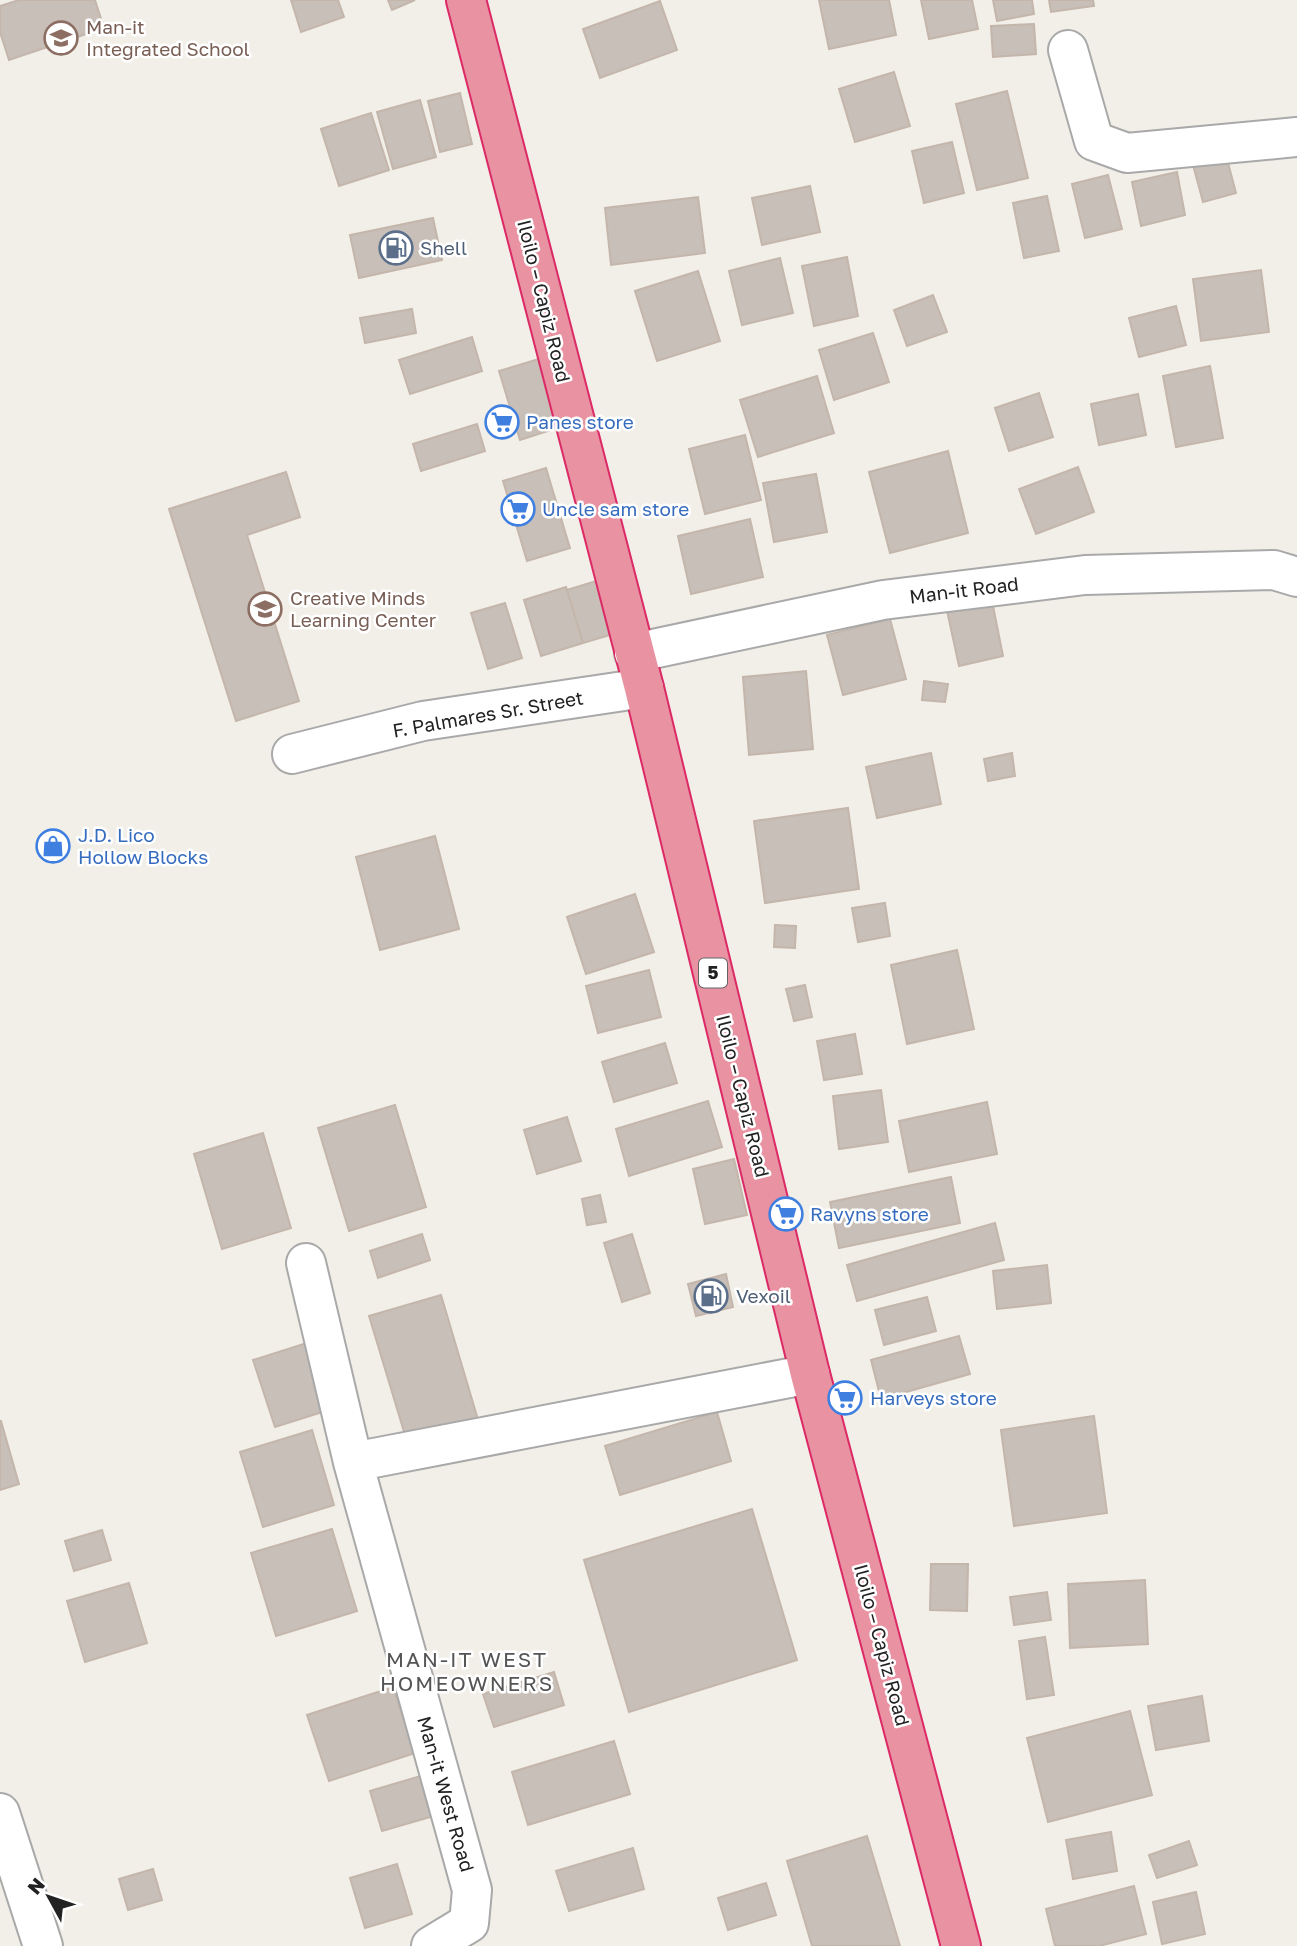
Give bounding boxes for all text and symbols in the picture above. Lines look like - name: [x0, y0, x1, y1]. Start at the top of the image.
- place label: Man-it Integrated School: [86, 15, 250, 60]
- school or university icon: Man-it Integrated School: [42, 19, 80, 57]
- street label: Iloilo – Capiz Road: [513, 217, 576, 385]
- fuel station icon: Shell: [377, 229, 415, 267]
- place label: Shell: [420, 236, 467, 259]
- supermarket icon: Panes store: [483, 403, 521, 441]
- place label: Panes store: [526, 410, 634, 433]
- supermarket icon: Uncle sam store: [499, 490, 537, 528]
- place label: Uncle sam store: [542, 497, 689, 520]
- street label: Man-it Road: [908, 571, 1020, 608]
- place label: Creative Minds Learning Center: [290, 586, 437, 631]
- school or university icon: Creative Minds Learning Center: [246, 590, 284, 628]
- street label: F. Palmares Sr. Street: [391, 685, 585, 742]
- place label: J.D. Lico Hollow Blocks: [78, 823, 208, 868]
- shop icon: J.D. Lico Hollow Blocks: [34, 827, 72, 865]
- road number: 5: [699, 958, 727, 988]
- street label: Iloilo – Capiz Road: [712, 1012, 775, 1180]
- supermarket icon: Ravyns store: [767, 1195, 805, 1233]
- place label: Ravyns store: [810, 1202, 929, 1225]
- fuel station icon: Vexoil: [692, 1277, 730, 1315]
- place label: Vexoil: [736, 1284, 791, 1307]
- supermarket icon: Harveys store: [826, 1379, 864, 1417]
- place label: Harveys store: [870, 1386, 997, 1409]
- street label: Iloilo – Capiz Road: [850, 1561, 915, 1728]
- district label: MAN-IT WEST HOMEOWNERS: [380, 1646, 554, 1696]
- street label: Man-it West Road: [413, 1713, 480, 1874]
- north arrow: [14, 1862, 84, 1932]
- text: N: [22, 1873, 49, 1899]

